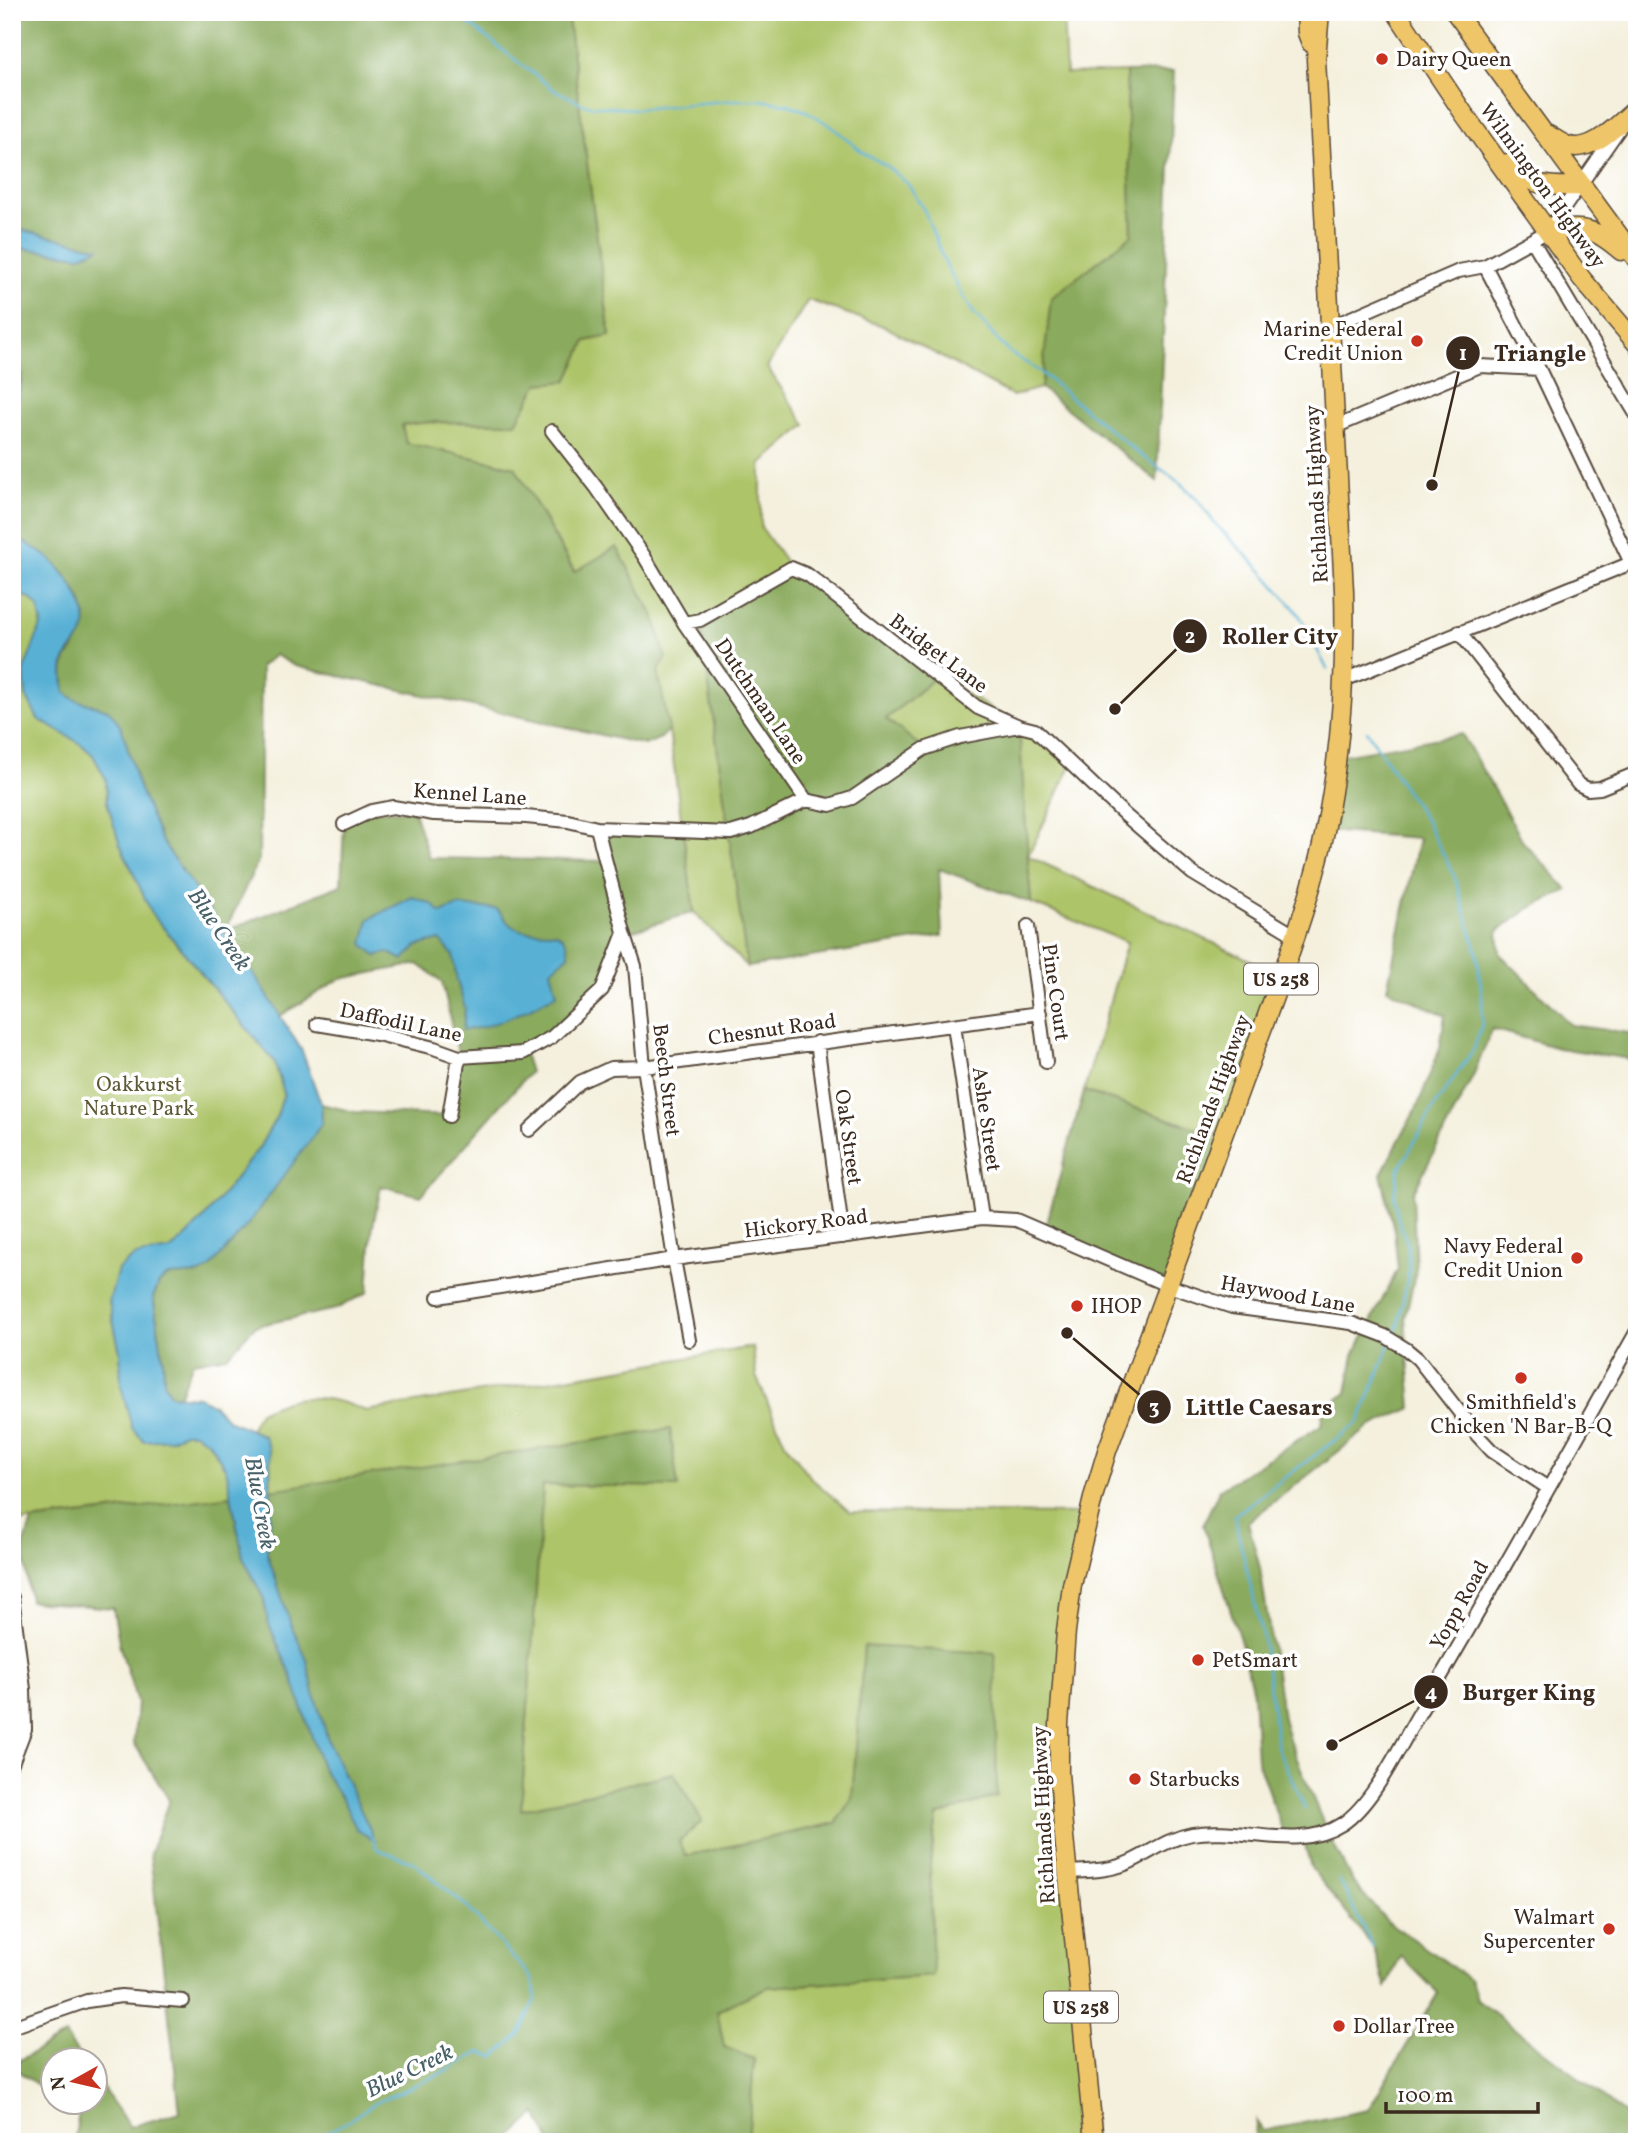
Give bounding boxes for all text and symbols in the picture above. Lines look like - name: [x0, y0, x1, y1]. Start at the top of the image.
- place label: Dairy Queen: [1396, 46, 1511, 75]
- marker: Dairy Queen: [1374, 51, 1390, 67]
- street label: Wilmington Highway: [1472, 97, 1612, 275]
- place label: Marine Federal Credit Union: [1263, 316, 1403, 369]
- callout: Triangle: [1445, 331, 1601, 375]
- marker: Marine Federal Credit Union: [1409, 333, 1425, 349]
- text: Triangle: [1494, 339, 1586, 371]
- text: 1: [1459, 340, 1467, 369]
- street label: Richlands Highway: [1298, 403, 1337, 584]
- street label: Bridget Lane: [883, 607, 994, 701]
- callout: Roller City: [1173, 614, 1352, 658]
- text: Roller City: [1222, 622, 1338, 654]
- text: 2: [1185, 623, 1195, 652]
- street label: Dutchman Lane: [707, 633, 813, 771]
- street label: Kennel Lane: [412, 777, 528, 814]
- water label: Blue Creek: [179, 882, 258, 978]
- street label: Pine Court: [1033, 942, 1076, 1043]
- road number: US 258: [1244, 964, 1318, 995]
- street label: Daffodil Lane: [337, 996, 465, 1051]
- street label: Chesnut Road: [707, 1007, 838, 1054]
- street label: Richlands Highway: [1170, 1010, 1259, 1188]
- street label: Beech Street: [644, 1022, 687, 1138]
- street label: Ashe Street: [964, 1065, 1007, 1173]
- park label: Oakkurst Nature Park: [84, 1071, 195, 1124]
- street label: Oak Street: [826, 1087, 869, 1187]
- street label: Hickory Road: [743, 1203, 870, 1246]
- place label: Navy Federal Credit Union: [1444, 1233, 1563, 1286]
- marker: Navy Federal Credit Union: [1569, 1250, 1585, 1266]
- street label: Haywood Lane: [1218, 1269, 1357, 1322]
- place label: IHOP: [1091, 1293, 1142, 1322]
- marker: IHOP: [1069, 1298, 1085, 1314]
- marker: Smithfield's Chicken 'N Bar-B-Q: [1513, 1370, 1529, 1386]
- callout: Little Caesars: [1137, 1385, 1347, 1429]
- place label: Smithfield's Chicken 'N Bar-B-Q: [1430, 1389, 1613, 1442]
- text: Little Caesars: [1185, 1393, 1333, 1425]
- text: 3: [1149, 1394, 1159, 1423]
- water label: Blue Creek: [235, 1454, 283, 1553]
- street label: Yopp Road: [1424, 1556, 1497, 1656]
- place label: PetSmart: [1212, 1647, 1298, 1676]
- marker: PetSmart: [1190, 1652, 1206, 1668]
- callout: Burger King: [1413, 1670, 1609, 1714]
- text: Burger King: [1463, 1678, 1595, 1710]
- text: 4: [1425, 1679, 1438, 1708]
- street label: Richlands Highway: [1025, 1724, 1064, 1905]
- place label: Starbucks: [1149, 1766, 1240, 1795]
- marker: Starbucks: [1127, 1771, 1143, 1787]
- place label: Walmart Supercenter: [1483, 1904, 1595, 1957]
- marker: Walmart Supercenter: [1601, 1921, 1617, 1937]
- road number: US 258: [1044, 1992, 1118, 2022]
- place label: Dollar Tree: [1353, 2013, 1455, 2042]
- marker: Dollar Tree: [1331, 2018, 1347, 2034]
- water label: Blue Creek: [361, 2037, 459, 2107]
- north arrow: [38, 2046, 108, 2116]
- scale bar: [1386, 2070, 1539, 2114]
- text: N: [45, 2074, 73, 2092]
- text: 100 m: [1397, 2082, 1454, 2111]

